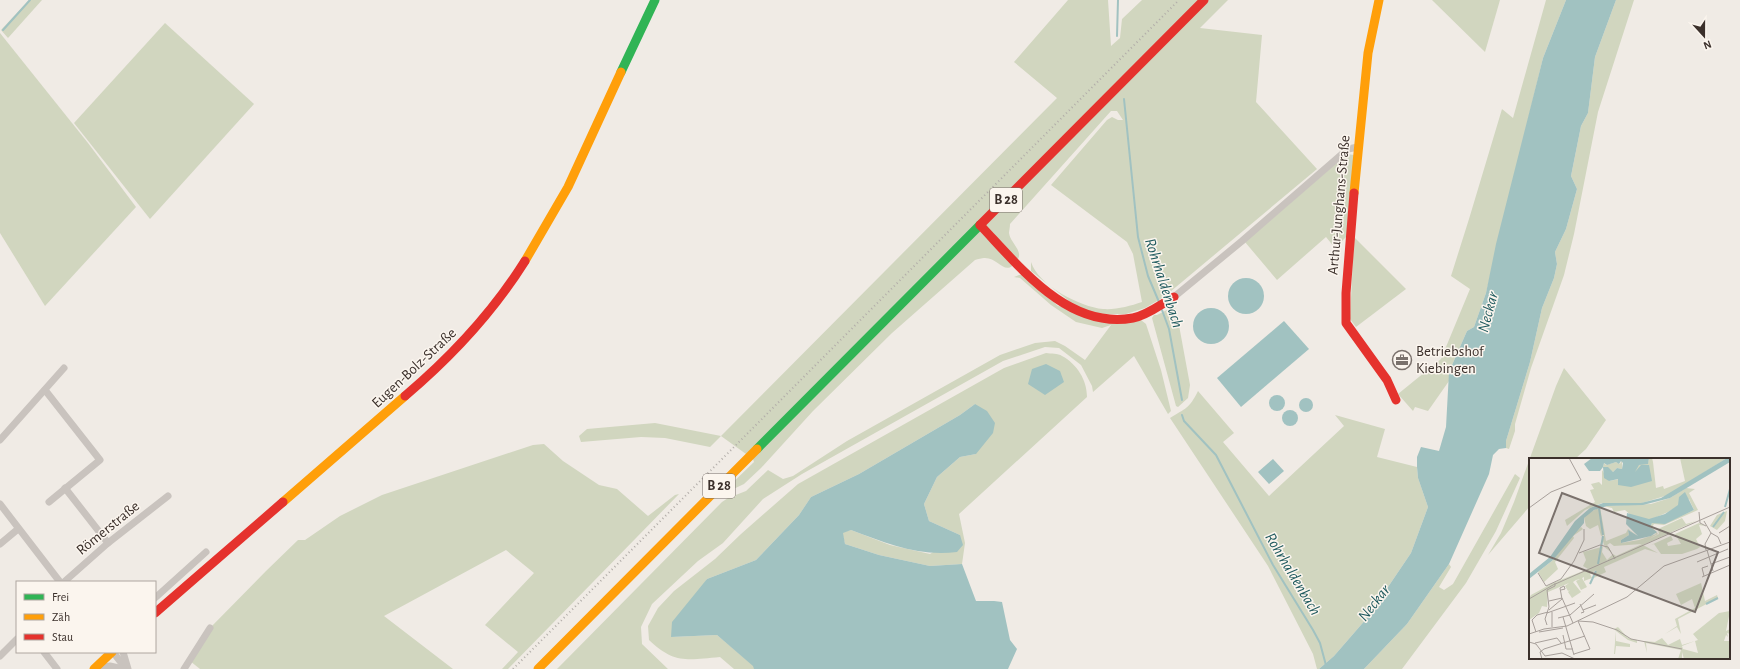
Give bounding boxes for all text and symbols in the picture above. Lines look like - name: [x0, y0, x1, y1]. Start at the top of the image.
- north arrow: [1684, 16, 1724, 56]
- text: N: [1702, 38, 1713, 51]
- street label: Arthur-Junghans-Straße: [1325, 134, 1353, 275]
- road number: B 28: [990, 188, 1022, 212]
- water label: Rohrhaldenbach: [1142, 236, 1186, 330]
- water label: Neckar: [1475, 289, 1501, 334]
- street label: Eugen-Bolz-Straße: [369, 325, 459, 411]
- place label: Betriebshof Kiebingen: [1416, 344, 1485, 376]
- office icon: Betriebshof Kiebingen: [1391, 349, 1413, 371]
- inset map: [1529, 458, 1730, 659]
- road number: B 28: [703, 474, 735, 498]
- street label: Römerstraße: [74, 498, 142, 558]
- water label: Rohrhaldenbach: [1262, 530, 1324, 618]
- legend: [16, 581, 156, 653]
- water label: Neckar: [1355, 581, 1393, 624]
- text: Frei: [52, 591, 69, 603]
- text: Zäh: [52, 611, 70, 623]
- text: Stau: [52, 631, 73, 643]

